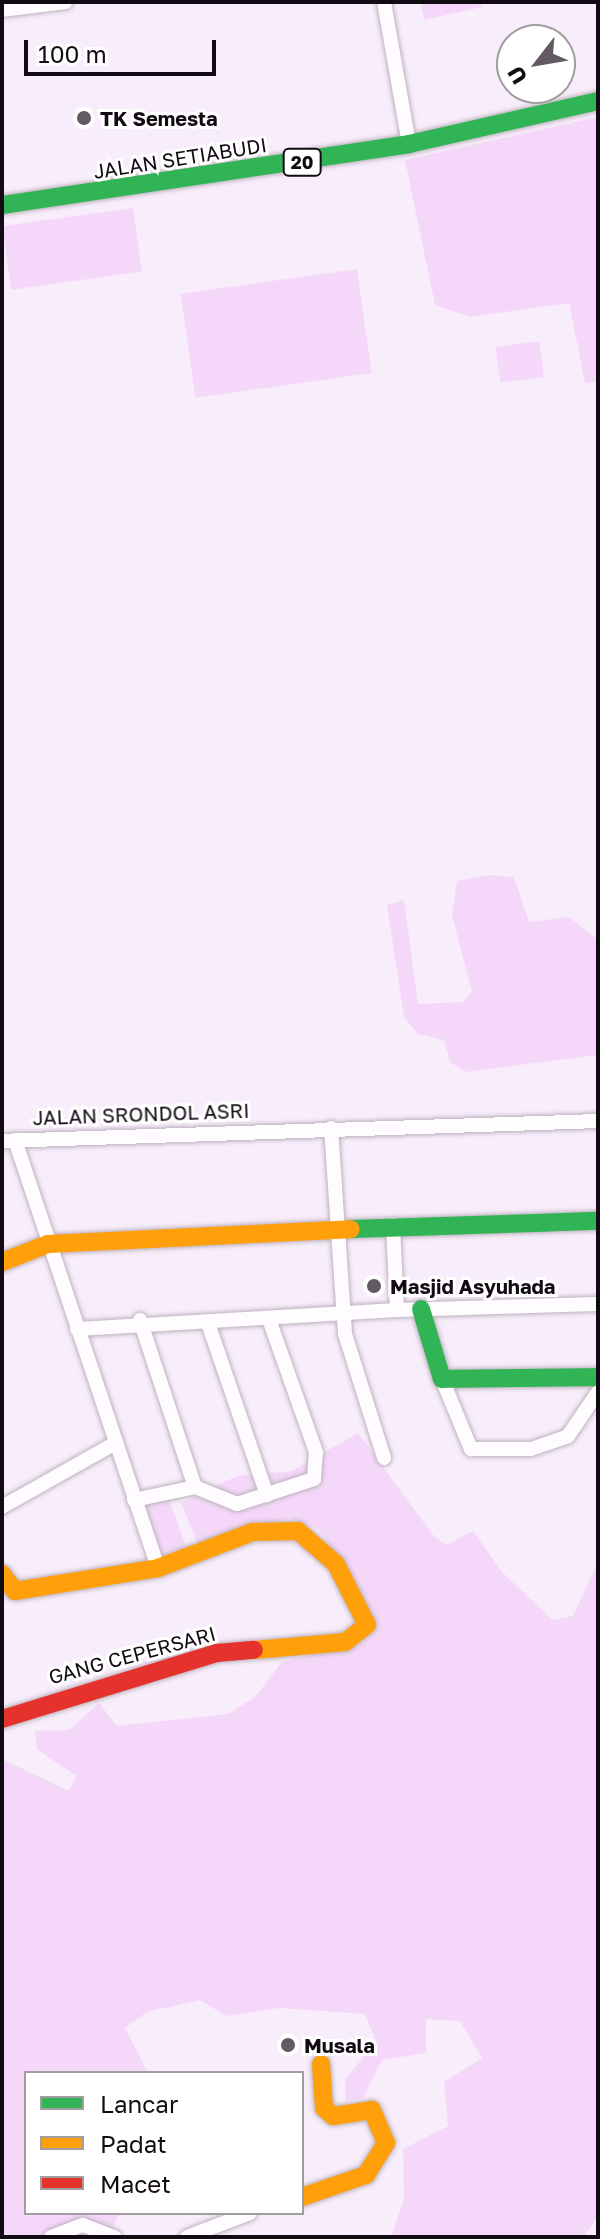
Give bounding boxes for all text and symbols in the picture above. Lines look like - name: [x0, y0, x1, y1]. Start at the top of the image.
- scale bar: [28, 24, 220, 74]
- north arrow: [496, 24, 576, 104]
- text: 100 m: [38, 39, 107, 68]
- text: U: [501, 62, 532, 89]
- place label: TK Semesta: [100, 106, 218, 130]
- marker: TK Semesta: [75, 109, 93, 127]
- street label: JALAN SETIABUDI: [92, 132, 268, 184]
- road number: 20: [282, 148, 322, 176]
- street label: JALAN SRONDOL ASRI: [32, 1098, 250, 1130]
- place label: Masjid Asyuhada: [390, 1274, 555, 1298]
- marker: Masjid Asyuhada: [365, 1277, 383, 1295]
- street label: GANG CEPERSARI: [46, 1621, 218, 1689]
- place label: Musala: [304, 2033, 375, 2057]
- marker: Musala: [279, 2036, 297, 2054]
- legend: [24, 2071, 304, 2215]
- text: Lancar: [100, 2089, 178, 2118]
- text: Padat: [100, 2129, 167, 2158]
- text: Macet: [100, 2169, 171, 2198]

